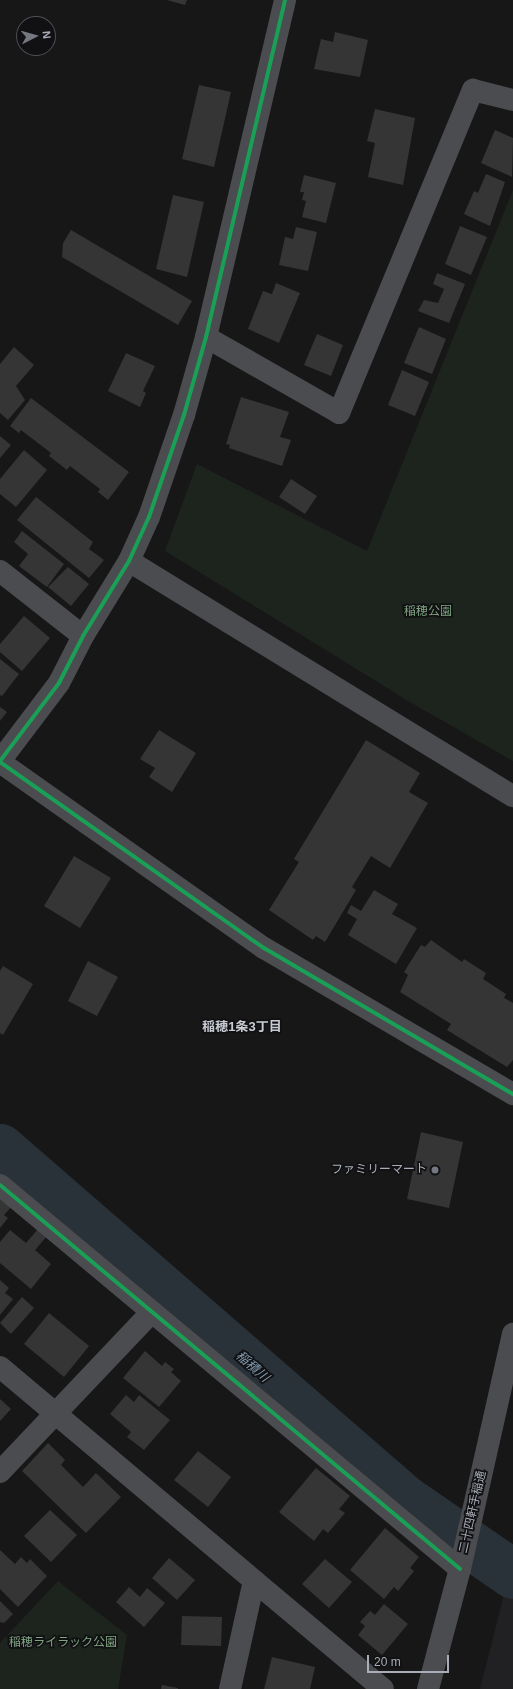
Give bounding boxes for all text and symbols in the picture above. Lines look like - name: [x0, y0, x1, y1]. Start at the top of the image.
- north arrow: [16, 16, 56, 56]
- text: N: [41, 30, 53, 39]
- park label: 稲穂公園: [404, 605, 452, 619]
- district label: 稲穂1条3丁目: [202, 1019, 282, 1035]
- place label: ファミリーマート: [331, 1163, 427, 1177]
- marker: ファミリーマート: [430, 1165, 440, 1175]
- water label: 稲積川: [232, 1348, 272, 1386]
- street label: 二十四軒手稲通: [457, 1469, 489, 1555]
- park label: 稲穂ライラック公園: [9, 1636, 117, 1650]
- scale bar: [369, 1647, 451, 1673]
- text: 20 m: [374, 1655, 401, 1669]

